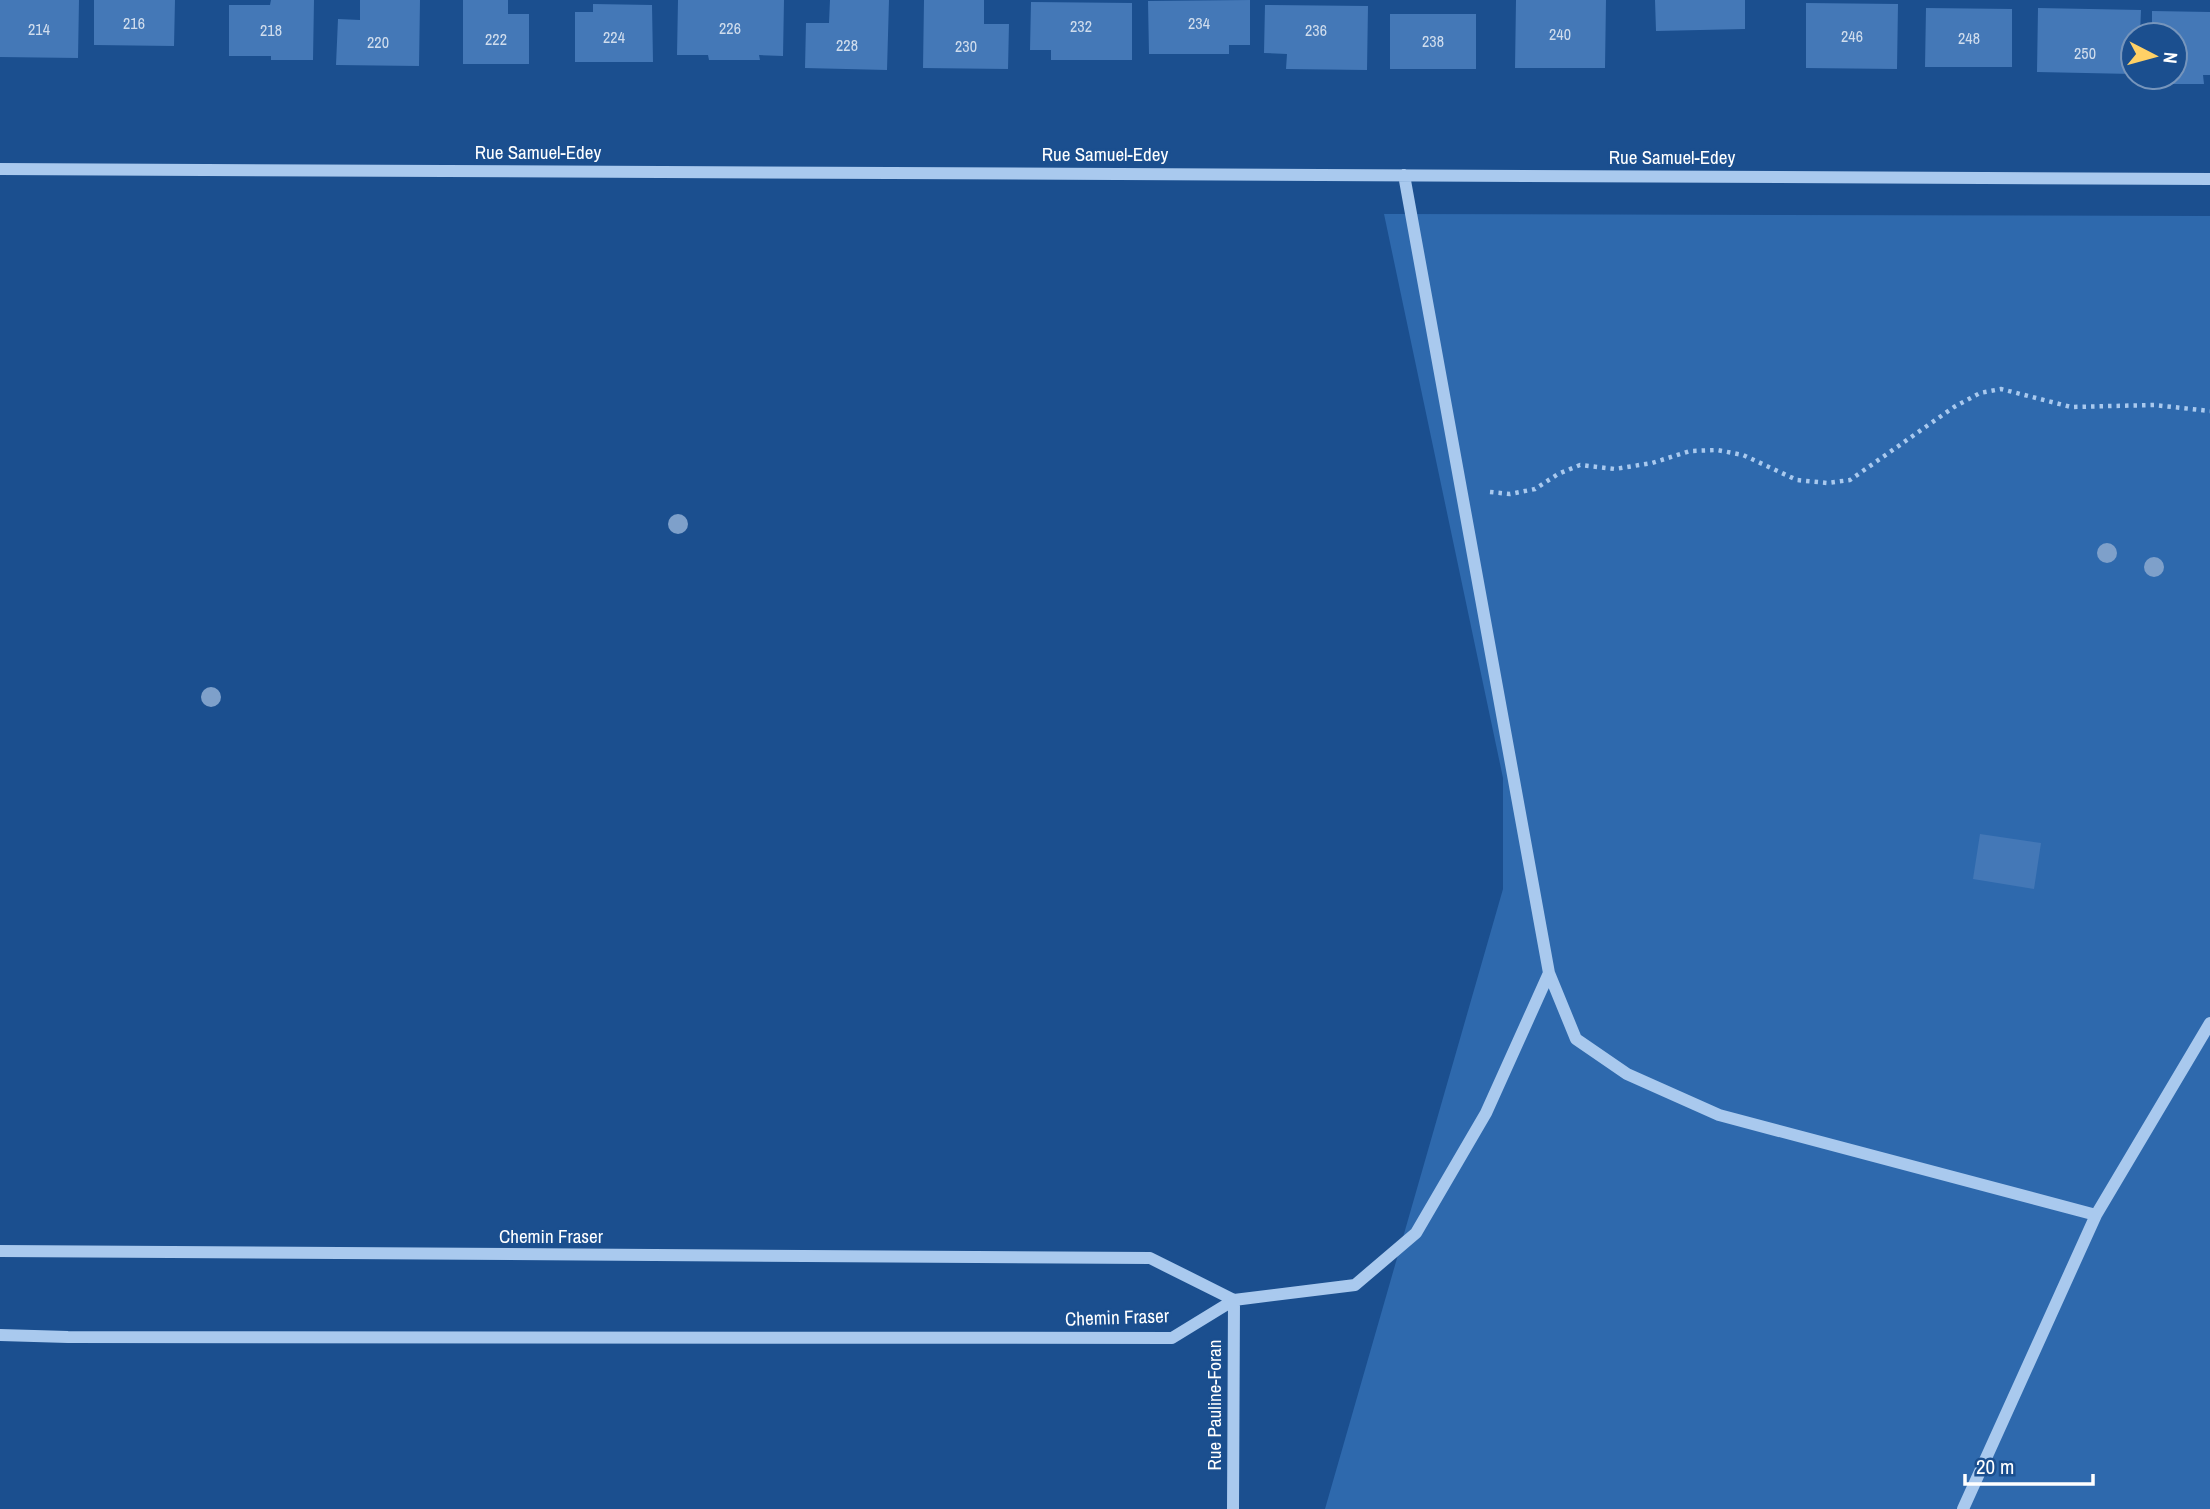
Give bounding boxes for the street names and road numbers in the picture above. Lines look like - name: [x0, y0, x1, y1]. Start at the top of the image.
- street label: Rue Samuel-Edey: [475, 139, 601, 165]
- street label: Rue Samuel-Edey: [1042, 141, 1168, 167]
- street label: Rue Samuel-Edey: [1609, 144, 1735, 170]
- street label: Chemin Fraser: [499, 1223, 604, 1249]
- street label: Chemin Fraser: [1065, 1302, 1170, 1332]
- street label: Rue Pauline-Foran: [1201, 1340, 1227, 1470]

